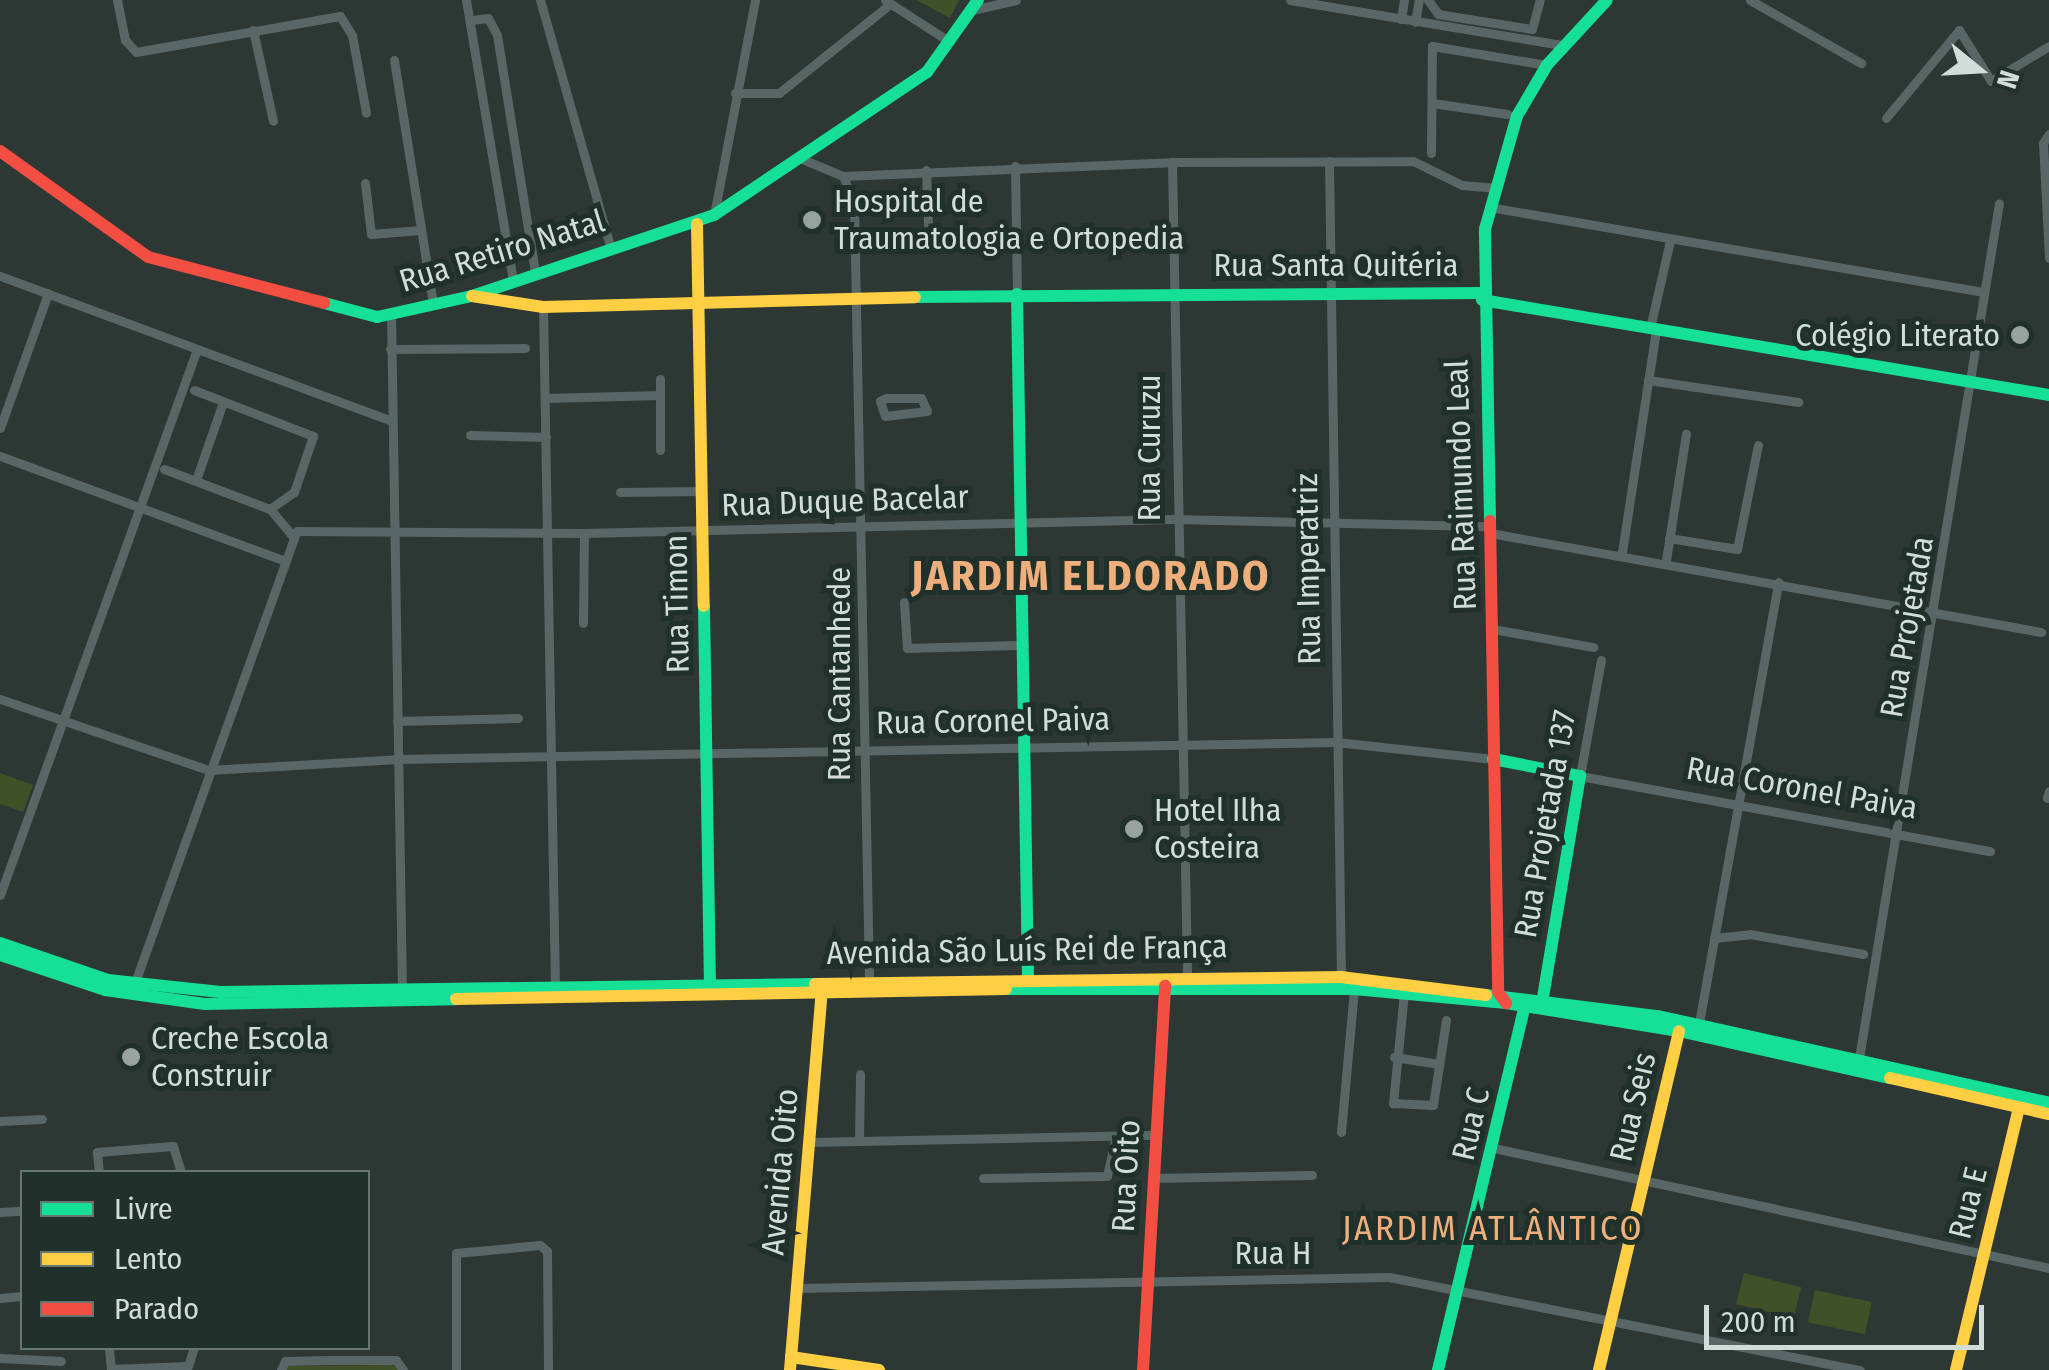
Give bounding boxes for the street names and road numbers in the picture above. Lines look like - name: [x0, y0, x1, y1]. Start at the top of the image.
- street label: Rua Retiro Natal: [395, 202, 609, 300]
- street label: Rua Santa Quitéria: [1214, 246, 1458, 284]
- street label: Rua Raimundo Leal: [1437, 359, 1485, 611]
- street label: Rua Curuzu: [1130, 375, 1168, 521]
- street label: Rua Imperatriz: [1287, 473, 1329, 665]
- street label: Rua Duque Bacelar: [721, 477, 969, 525]
- street label: Rua Projetada: [1872, 533, 1942, 721]
- street label: Rua Timon: [657, 534, 697, 674]
- street label: Rua Cantanhede: [820, 567, 858, 781]
- street label: Rua Coronel Paiva: [876, 700, 1110, 742]
- street label: Rua Projetada 137: [1506, 707, 1584, 941]
- street label: Rua Coronel Paiva: [1684, 749, 1920, 827]
- street label: Avenida São Luís Rei de França: [826, 927, 1228, 973]
- street label: Rua Seis: [1602, 1049, 1664, 1165]
- street label: Rua C: [1444, 1084, 1498, 1164]
- street label: Avenida Oito: [754, 1087, 806, 1257]
- street label: Rua Oito: [1104, 1119, 1148, 1233]
- street label: Rua E: [1941, 1163, 1995, 1243]
- street label: Rua H: [1235, 1234, 1311, 1272]

